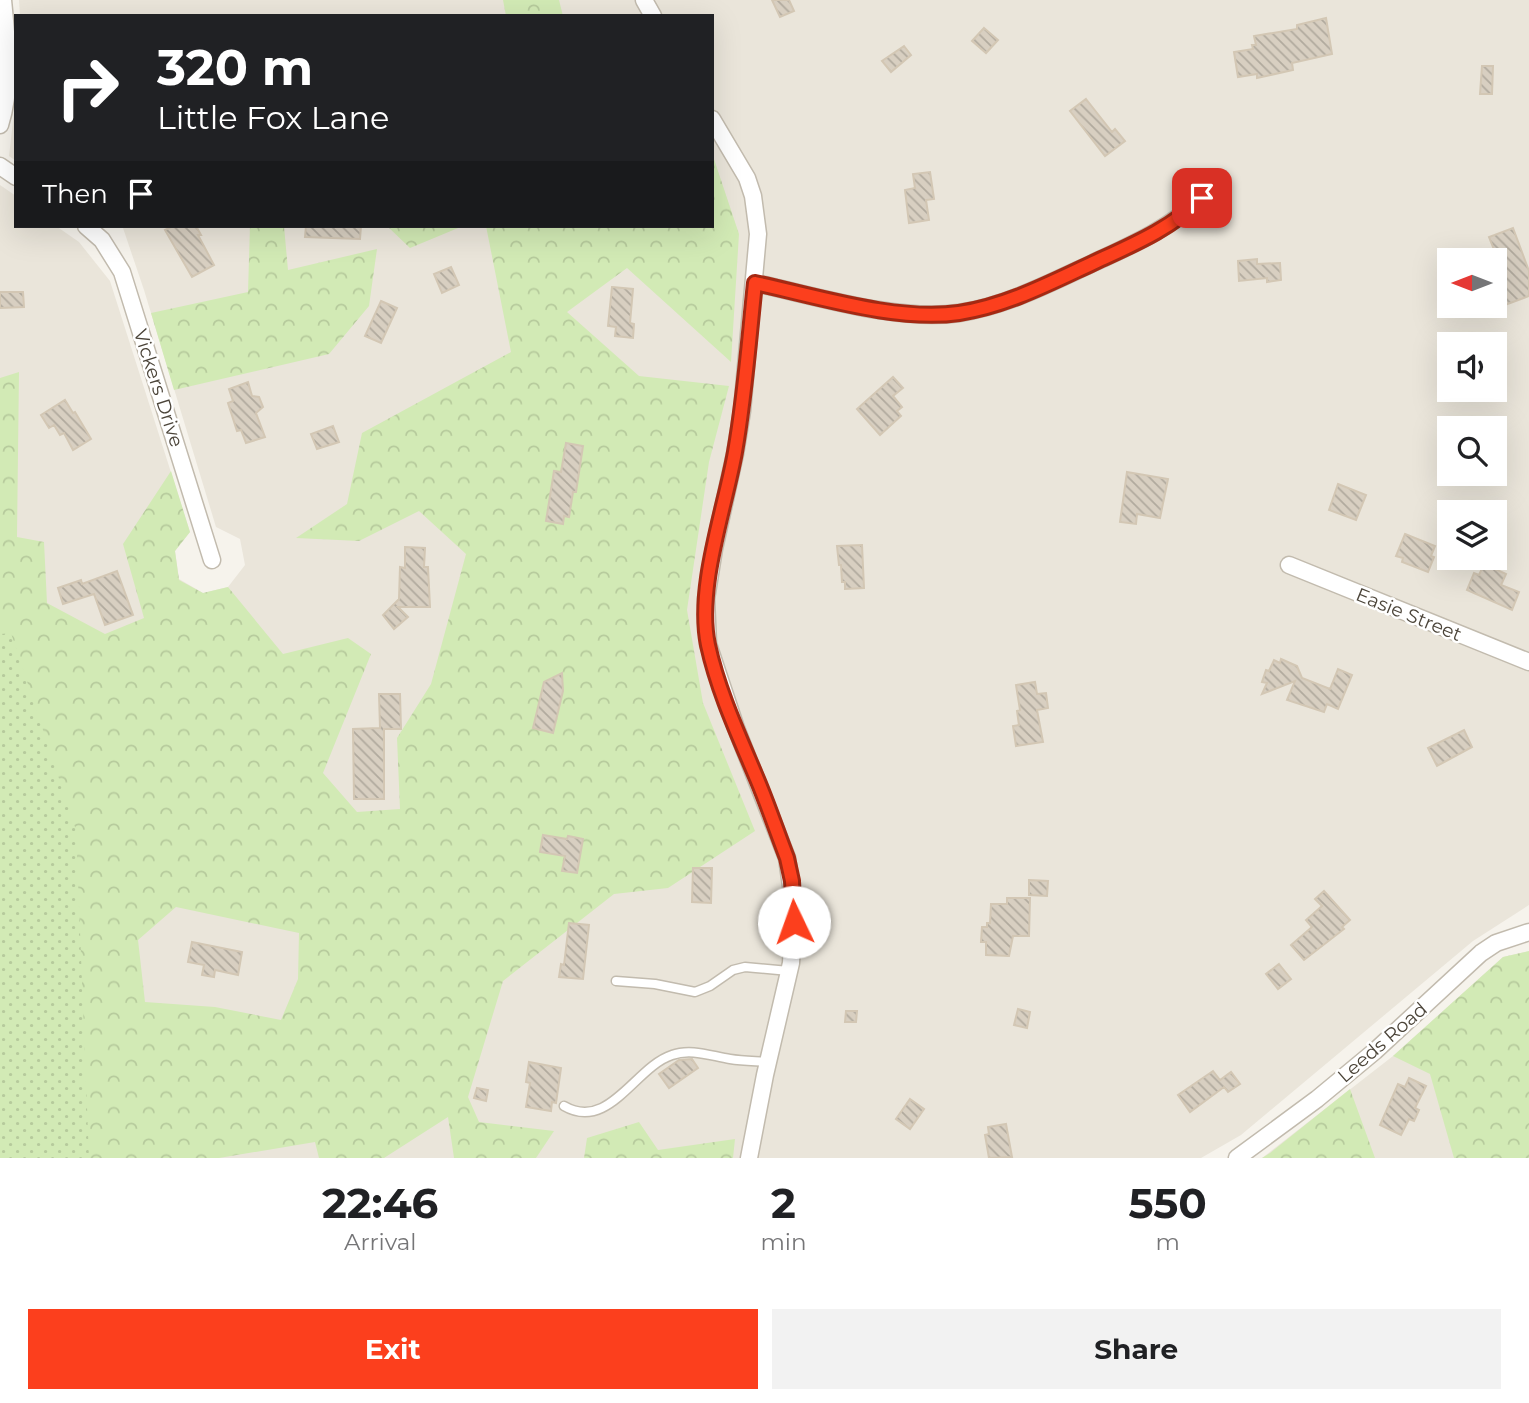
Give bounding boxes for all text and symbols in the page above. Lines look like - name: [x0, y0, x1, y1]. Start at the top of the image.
- text: 320 m: [157, 38, 313, 97]
- icon: right: [42, 42, 133, 133]
- text: Little Fox Lane: [157, 98, 389, 137]
- pin: [1172, 168, 1232, 228]
- icon: arrive: [122, 175, 160, 213]
- text: Then: [42, 178, 108, 210]
- icon: arrive: [1183, 179, 1221, 217]
- north arrow: [1437, 248, 1507, 318]
- map controls: [1437, 248, 1507, 570]
- street label: Vickers Drive: [129, 326, 188, 450]
- button: sound: [1437, 332, 1507, 402]
- button: search: [1437, 416, 1507, 486]
- button: layers: [1437, 500, 1507, 570]
- street label: Easie Street: [1353, 583, 1465, 646]
- position arrow: [757, 885, 831, 959]
- street label: Leeds Road: [1333, 997, 1432, 1087]
- text: 22:46: [322, 1177, 438, 1229]
- text: 2: [771, 1177, 796, 1229]
- text: 550: [1129, 1177, 1207, 1229]
- text: Arrival: [344, 1228, 416, 1256]
- text: min: [760, 1228, 807, 1256]
- text: m: [1156, 1228, 1180, 1256]
- button: Exit: [28, 1309, 758, 1389]
- button: Share: [772, 1309, 1501, 1389]

